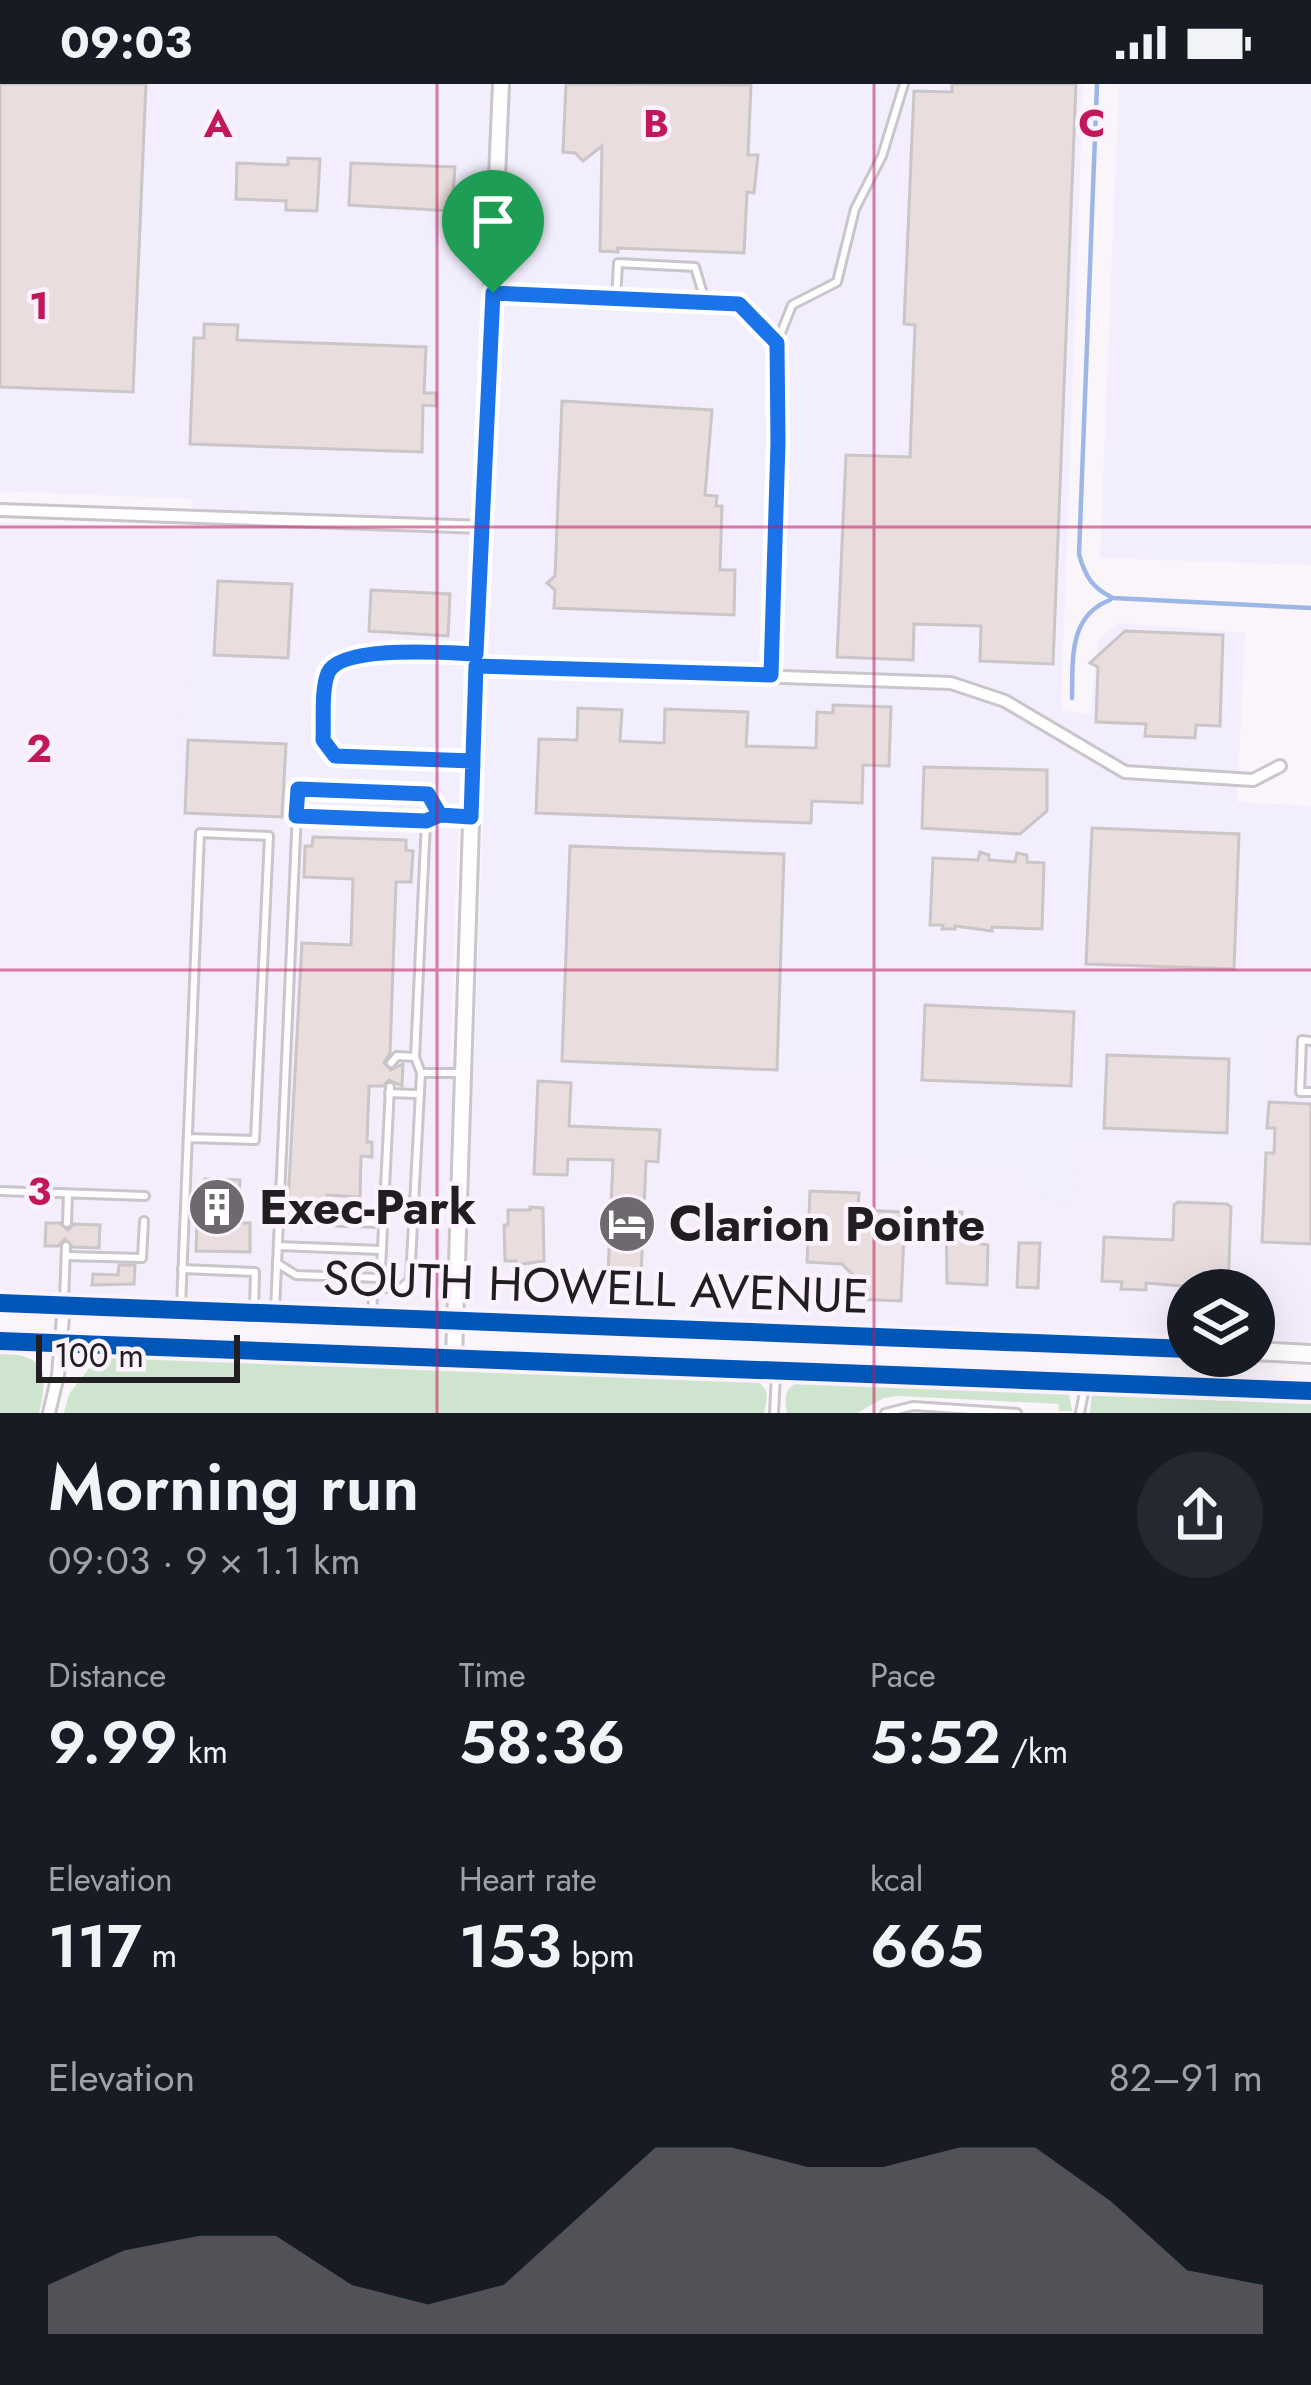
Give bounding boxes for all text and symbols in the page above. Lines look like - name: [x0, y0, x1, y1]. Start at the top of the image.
- text: 09:03: [60, 10, 192, 75]
- text: A: [203, 95, 233, 152]
- text: B: [643, 95, 669, 152]
- text: C: [1078, 95, 1106, 152]
- pin: [442, 170, 544, 293]
- icon: arrive: [460, 188, 526, 254]
- text: 1: [29, 277, 49, 334]
- text: 2: [26, 720, 52, 777]
- text: 3: [27, 1163, 51, 1220]
- place label: Exec-Park: [259, 1173, 477, 1242]
- building icon: Exec-Park: [186, 1176, 248, 1238]
- place label: Clarion Pointe: [669, 1190, 985, 1259]
- hotel icon: Clarion Pointe: [596, 1193, 658, 1255]
- street label: SOUTH HOWELL AVENUE: [322, 1243, 870, 1331]
- map controls: [1167, 1269, 1275, 1377]
- button: layers: [1167, 1269, 1275, 1377]
- scale bar: [36, 1329, 240, 1382]
- text: 100 m: [54, 1332, 144, 1379]
- text: Morning run: [48, 1439, 419, 1535]
- button: share: [1137, 1452, 1263, 1578]
- text: 09:03 · 9 × 1.1 km: [48, 1532, 361, 1589]
- text: Distance: [48, 1652, 166, 1699]
- text: Time: [459, 1652, 526, 1699]
- text: Pace: [870, 1652, 936, 1699]
- text: 9.99: [48, 1699, 178, 1786]
- text: 58:36: [459, 1699, 625, 1786]
- text: 5:52: [870, 1699, 1001, 1786]
- text: km: [178, 1728, 228, 1775]
- text: /km: [1001, 1728, 1068, 1775]
- text: Elevation: [48, 1856, 172, 1903]
- text: Heart rate: [459, 1856, 597, 1903]
- text: kcal: [870, 1856, 923, 1903]
- text: 117: [48, 1903, 142, 1990]
- text: 153: [459, 1903, 561, 1990]
- text: 665: [870, 1903, 984, 1990]
- text: m: [142, 1932, 177, 1979]
- text: bpm: [561, 1932, 635, 1979]
- text: Elevation: [48, 2049, 195, 2106]
- text: 82–91 m: [1109, 2049, 1263, 2106]

